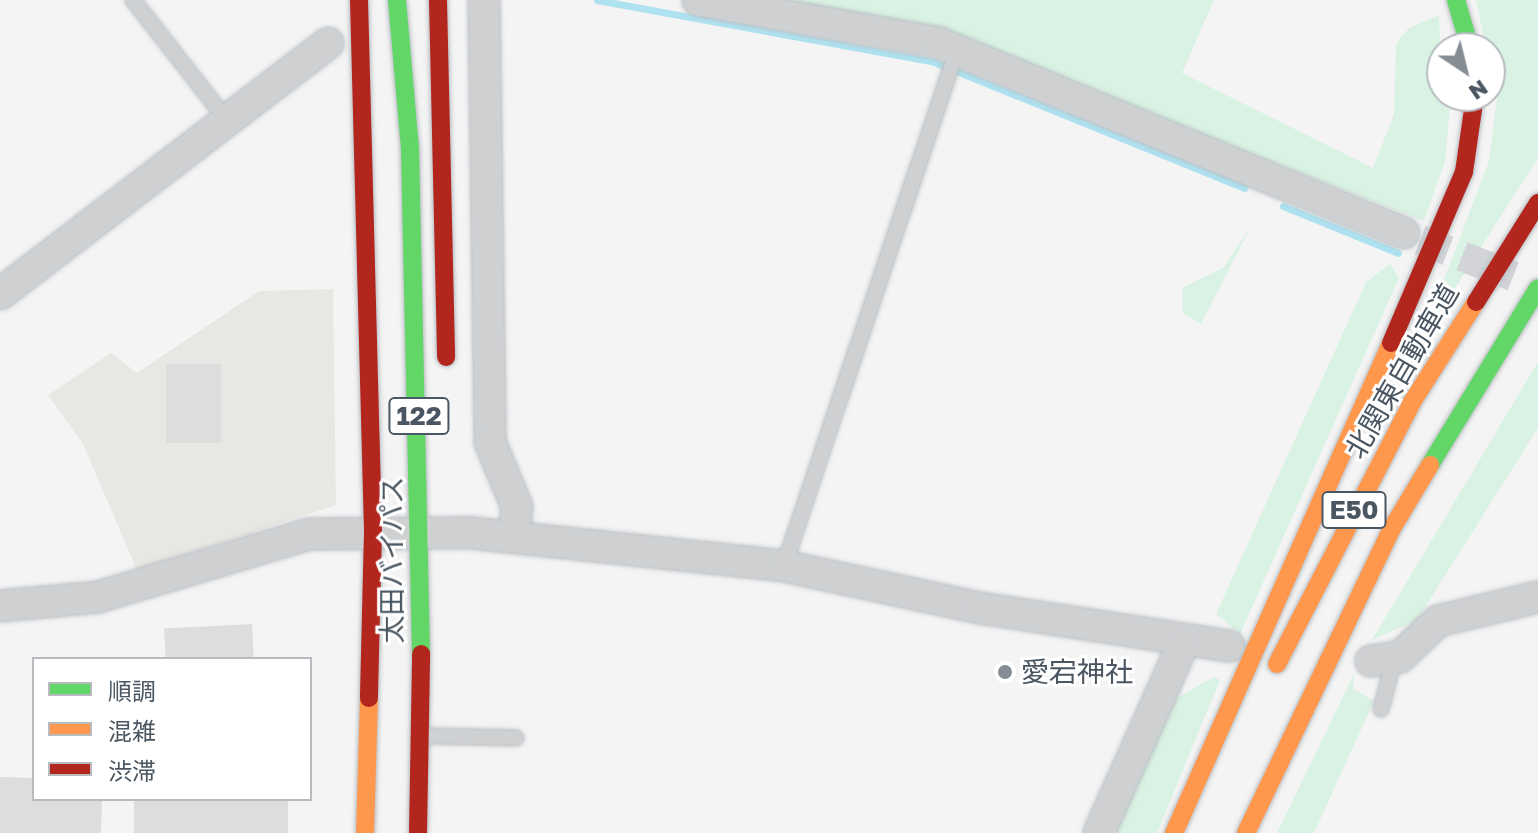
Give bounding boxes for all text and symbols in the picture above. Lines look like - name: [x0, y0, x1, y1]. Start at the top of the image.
- north arrow: [1426, 32, 1506, 112]
- text: N: [1464, 75, 1494, 106]
- street label: 北関東自動車道: [1338, 278, 1466, 464]
- road number: 122: [387, 394, 451, 438]
- street label: 太田バイパス: [375, 476, 409, 644]
- road number: E50: [1320, 488, 1388, 532]
- place label: 愛宕神社: [1021, 655, 1133, 689]
- legend: [32, 657, 312, 801]
- marker: 愛宕神社: [996, 663, 1014, 681]
- text: 順調: [108, 676, 156, 705]
- text: 混雑: [108, 716, 156, 745]
- text: 渋滞: [108, 756, 156, 785]

